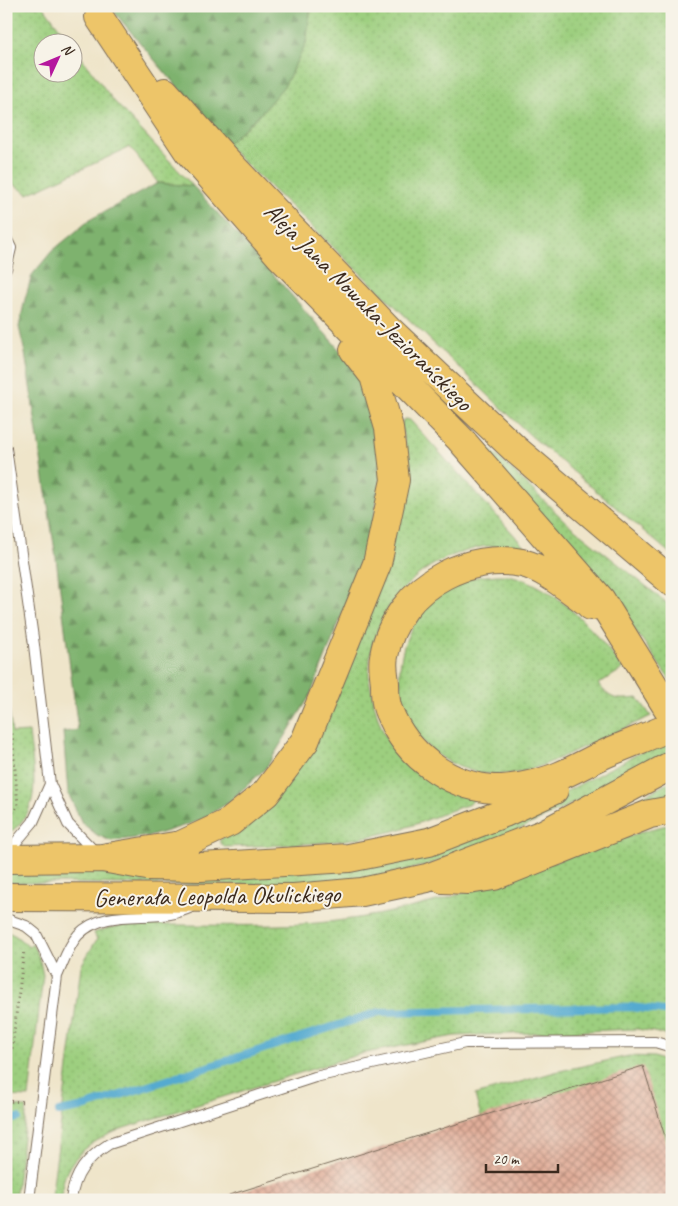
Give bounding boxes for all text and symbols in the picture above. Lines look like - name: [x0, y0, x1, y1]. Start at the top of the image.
- north arrow: [32, 32, 82, 82]
- text: N: [58, 40, 78, 60]
- street label: Aleja Jana Nowaka-Jeziorańskiego: [257, 195, 480, 419]
- street label: Generała Leopolda Okulickiego: [94, 878, 342, 914]
- scale bar: [486, 1141, 558, 1173]
- text: 20 m: [493, 1150, 520, 1169]

